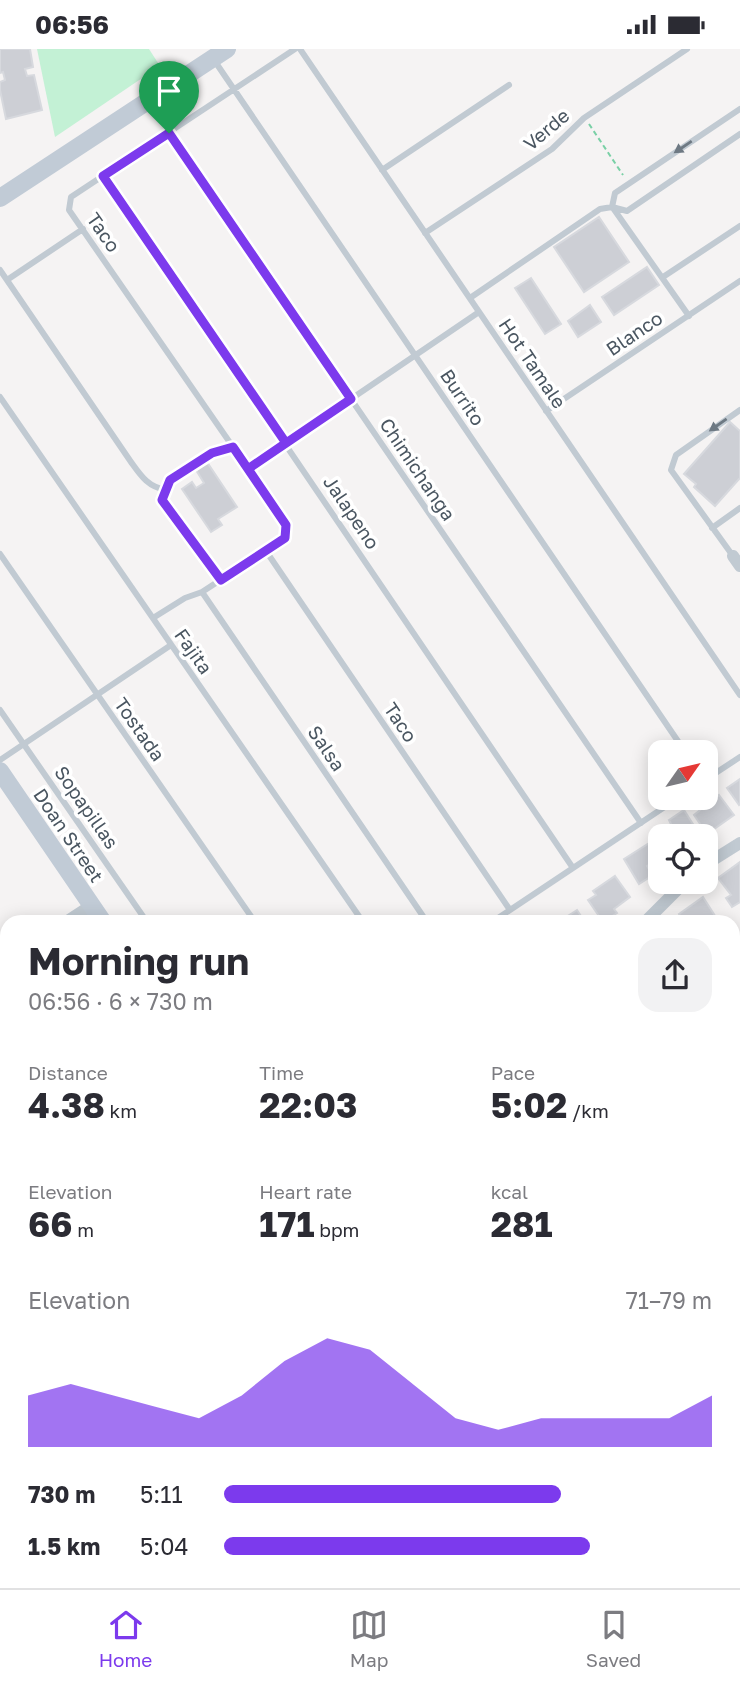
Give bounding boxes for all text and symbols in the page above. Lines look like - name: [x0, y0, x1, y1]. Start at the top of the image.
- text: 06:56: [35, 9, 109, 40]
- pin: [139, 61, 199, 133]
- icon: arrive: [150, 72, 188, 110]
- street label: Verde: [518, 103, 574, 155]
- one-way arrow: [674, 140, 693, 153]
- street label: Taco: [82, 208, 126, 256]
- street label: Blanco: [601, 306, 667, 360]
- street label: Hot Tamale: [495, 314, 571, 412]
- street label: Burrito: [436, 364, 490, 430]
- street label: Chimichanga: [375, 413, 461, 525]
- one-way arrow: [709, 418, 727, 432]
- street label: Jalapeno: [319, 471, 385, 553]
- street label: Fajita: [170, 624, 218, 678]
- street label: Tostada: [110, 693, 170, 765]
- street label: Taco: [380, 698, 422, 746]
- street label: Salsa: [304, 721, 350, 775]
- north arrow: [648, 740, 718, 810]
- map controls: [648, 740, 718, 894]
- street label: Sopapillas: [50, 761, 124, 853]
- street label: Doan Street: [29, 784, 109, 886]
- button: locate: [648, 824, 718, 894]
- text: Morning run: [28, 938, 249, 983]
- button: share: [638, 938, 712, 1012]
- text: 06:56 · 6 × 730 m: [28, 987, 213, 1015]
- text: Distance: [28, 1061, 108, 1084]
- text: Time: [259, 1061, 304, 1084]
- text: Pace: [491, 1061, 535, 1084]
- text: 4.38: [28, 1084, 105, 1126]
- text: 22:03: [259, 1084, 357, 1126]
- text: 5:02: [491, 1084, 567, 1126]
- text: km: [105, 1099, 137, 1122]
- text: /km: [567, 1099, 609, 1122]
- text: Elevation: [28, 1180, 113, 1203]
- text: Heart rate: [259, 1180, 352, 1203]
- text: kcal: [491, 1180, 528, 1203]
- text: 66: [28, 1203, 72, 1245]
- text: 171: [259, 1203, 314, 1245]
- text: 281: [491, 1203, 552, 1245]
- text: m: [72, 1218, 94, 1241]
- text: bpm: [314, 1218, 359, 1241]
- text: Elevation: [28, 1286, 130, 1314]
- text: 71–79 m: [626, 1286, 712, 1314]
- text: 730 m: [28, 1480, 95, 1508]
- text: 5:11: [140, 1480, 183, 1508]
- text: 1.5 km: [28, 1532, 100, 1560]
- text: 5:04: [140, 1532, 189, 1560]
- tab: Home: [99, 1606, 152, 1671]
- tab: Map: [350, 1606, 388, 1671]
- tab: Saved: [586, 1606, 641, 1671]

